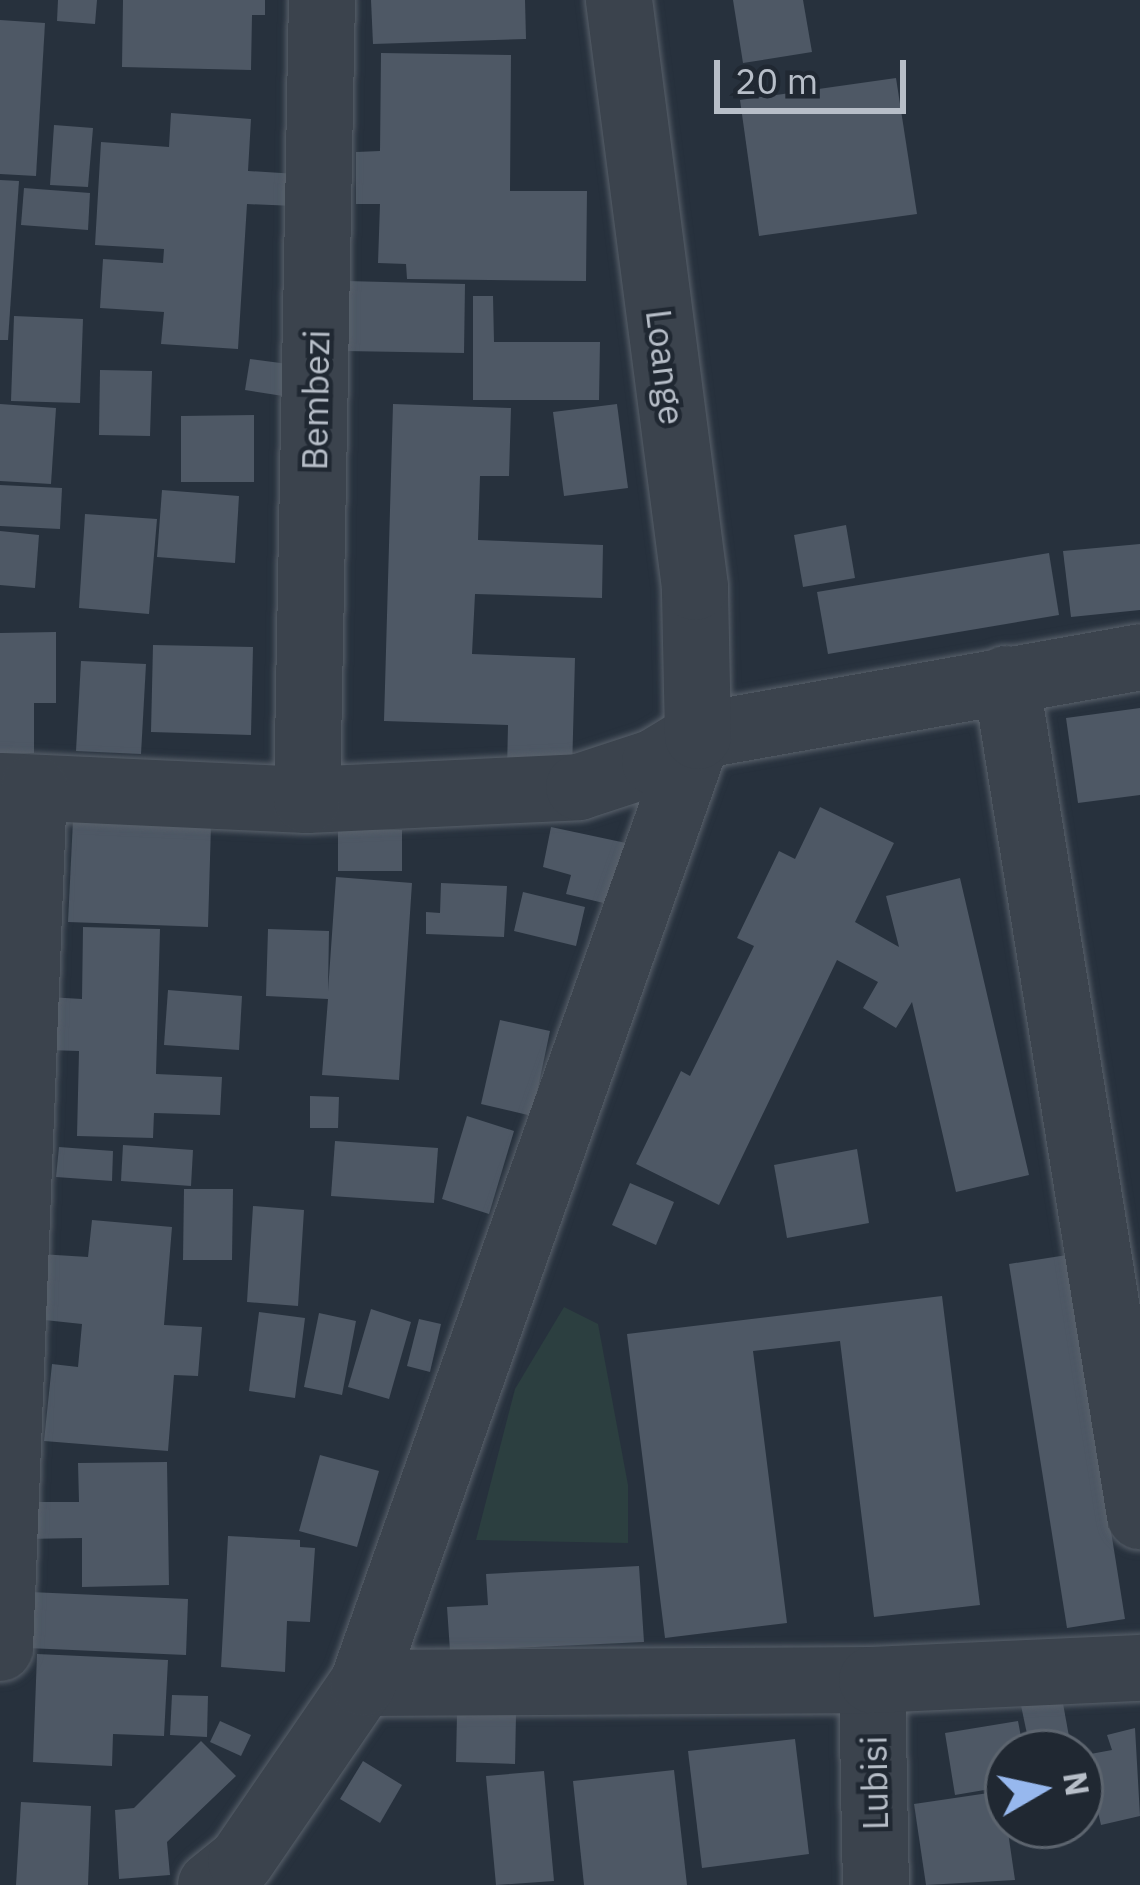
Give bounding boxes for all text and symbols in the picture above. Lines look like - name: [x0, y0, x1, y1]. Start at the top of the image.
- scale bar: [720, 36, 912, 110]
- text: 20 m: [735, 57, 818, 104]
- street label: Loange: [637, 307, 695, 427]
- street label: Bembezi: [292, 329, 338, 471]
- north arrow: [984, 1729, 1104, 1849]
- street label: Lubisi: [852, 1735, 896, 1831]
- text: N: [1054, 1769, 1100, 1799]

